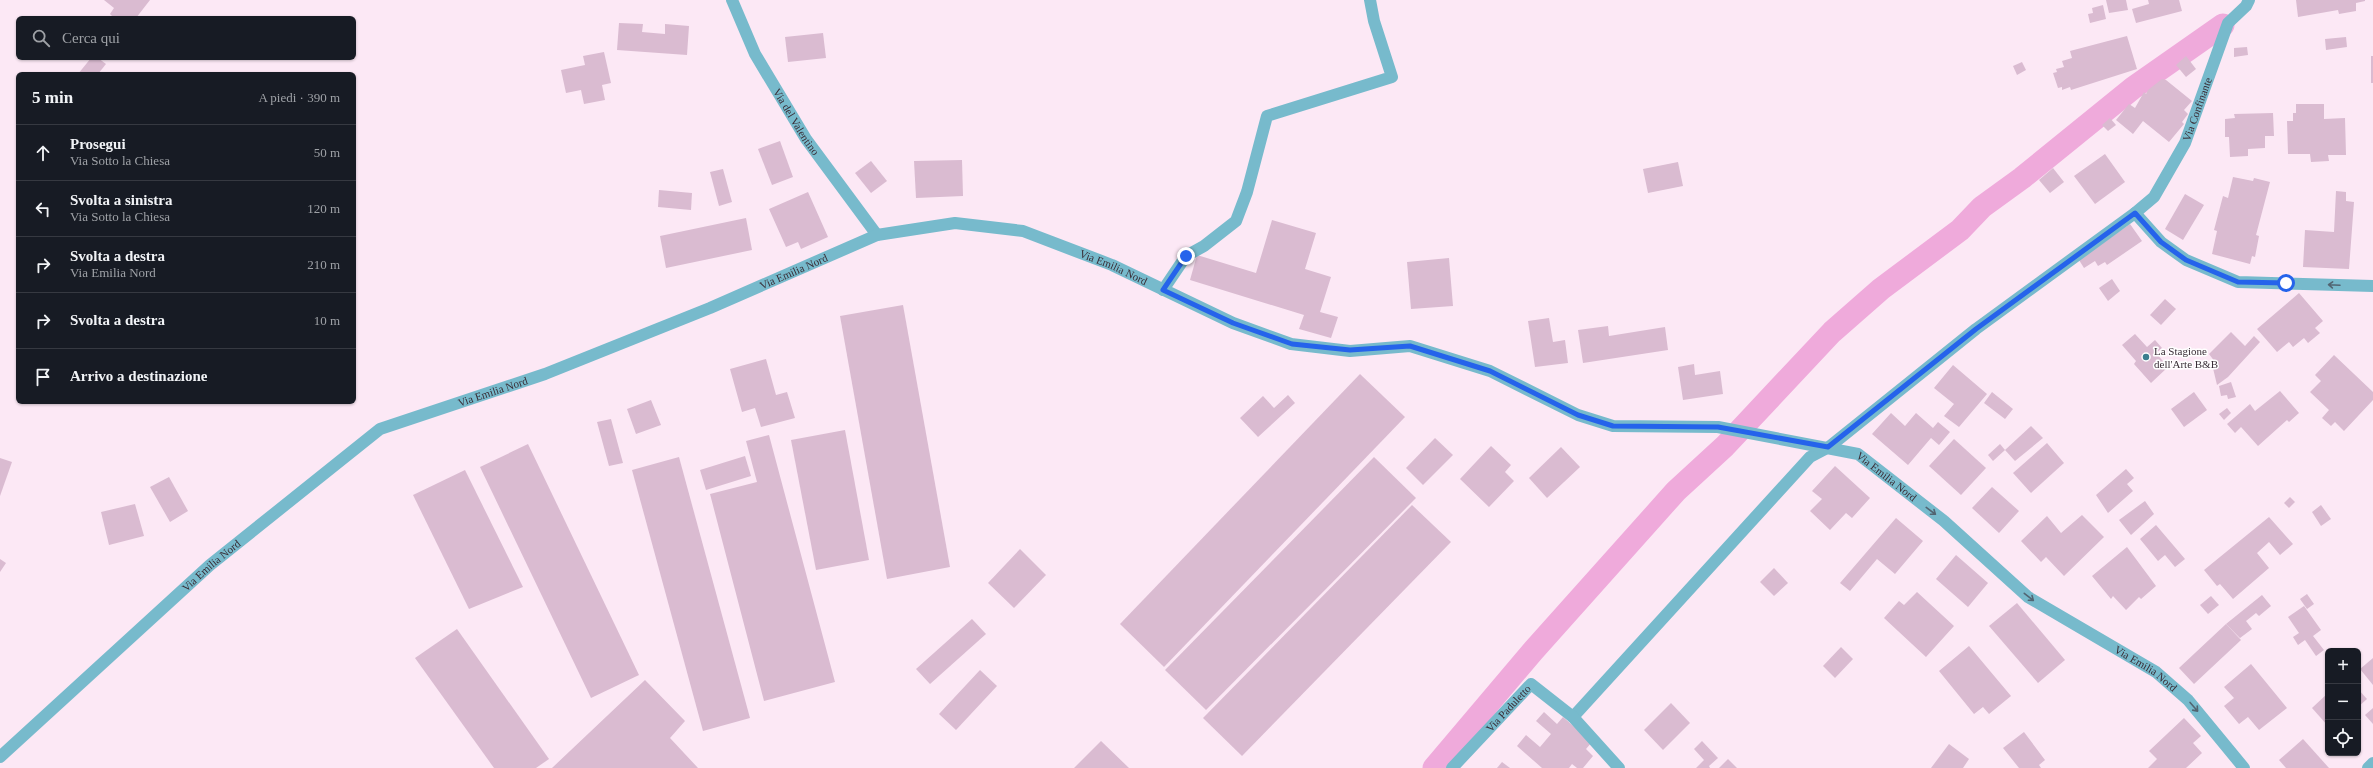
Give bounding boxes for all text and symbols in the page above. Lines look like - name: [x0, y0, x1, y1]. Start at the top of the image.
- search box: [16, 16, 356, 60]
- icon: search: [30, 27, 52, 49]
- text: Cerca qui: [62, 30, 120, 46]
- street label: Via Confinante: [2180, 76, 2214, 143]
- street label: Via del Valentino: [771, 86, 822, 158]
- text: 5 min: [32, 88, 73, 107]
- text: A piedi · 390 m: [258, 90, 340, 105]
- text: Prosegui: [70, 136, 126, 152]
- icon: ahead: [32, 142, 54, 164]
- text: 50 m: [314, 145, 340, 160]
- text: Via Sotto la Chiesa: [70, 153, 170, 168]
- text: Svolta a sinistra: [70, 192, 173, 208]
- icon: left: [32, 198, 54, 220]
- text: 120 m: [307, 201, 340, 216]
- text: Via Sotto la Chiesa: [70, 209, 170, 224]
- street label: Via Emilia Nord: [1078, 247, 1150, 287]
- route end: [1177, 247, 1195, 265]
- text: Svolta a destra: [70, 248, 165, 264]
- street label: Via Emilia Nord: [758, 251, 830, 292]
- icon: right: [32, 254, 54, 276]
- text: 210 m: [307, 257, 340, 272]
- text: Via Emilia Nord: [70, 265, 156, 280]
- route start: [2277, 274, 2295, 292]
- one-way arrow: [2328, 281, 2341, 289]
- icon: right: [32, 310, 54, 332]
- text: Svolta a destra: [70, 312, 165, 328]
- text: 10 m: [314, 313, 340, 328]
- place label: La Stagione dell'Arte B&B: [2154, 345, 2218, 370]
- marker: La Stagione dell'Arte B&B: [2141, 352, 2151, 362]
- icon: arrive: [32, 366, 54, 388]
- text: Arrivo a destinazione: [70, 368, 207, 384]
- street label: Via Emilia Nord: [456, 374, 530, 409]
- street label: Via Emilia Nord: [1854, 449, 1919, 504]
- one-way arrow: [1926, 507, 1937, 516]
- street label: Via Emilia Nord: [179, 537, 243, 594]
- one-way arrow: [2023, 593, 2034, 602]
- street label: Via Emilia Nord: [2113, 643, 2180, 694]
- map controls: [2325, 648, 2361, 756]
- button: +: [2325, 648, 2361, 684]
- street label: Via Paduletto: [1483, 682, 1533, 734]
- button: −: [2325, 684, 2361, 720]
- one-way arrow: [2190, 702, 2199, 712]
- button: locate: [2325, 720, 2361, 756]

